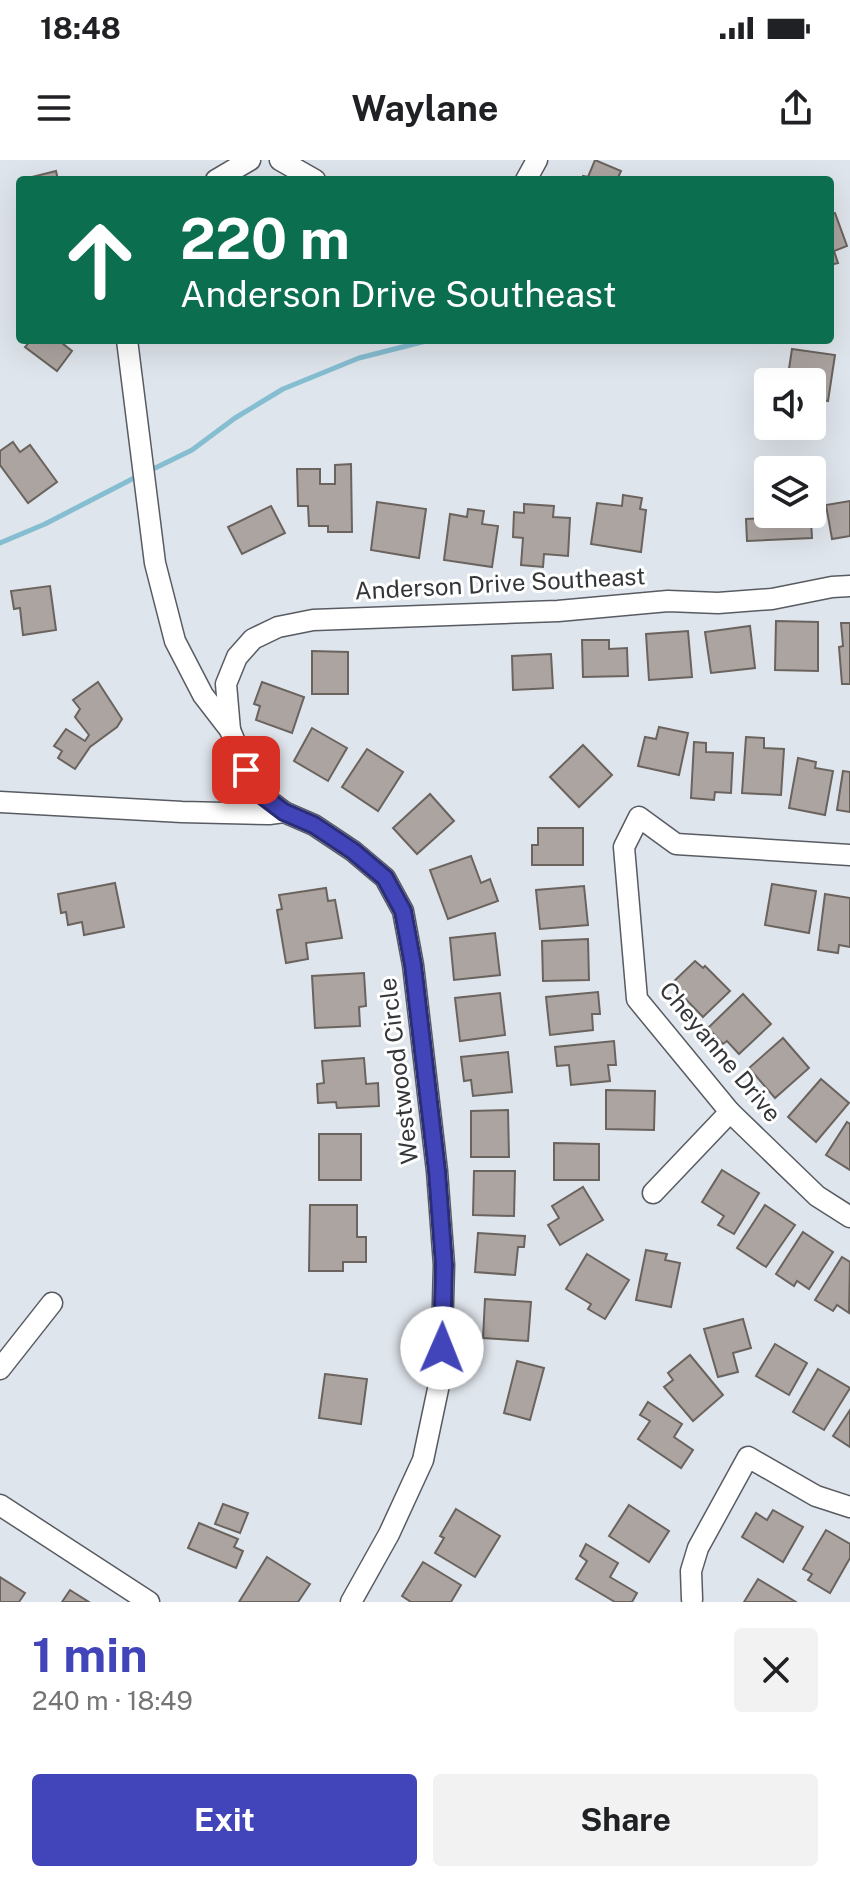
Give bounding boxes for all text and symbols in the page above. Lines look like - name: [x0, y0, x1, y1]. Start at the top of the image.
- text: 18:48: [40, 10, 121, 46]
- icon: menu: [32, 86, 76, 130]
- icon: share: [774, 86, 818, 130]
- text: Waylane: [351, 87, 499, 129]
- text: 220 m: [180, 206, 350, 272]
- icon: ahead: [48, 208, 152, 312]
- text: Anderson Drive Southeast: [180, 273, 617, 315]
- map controls: [754, 368, 826, 528]
- button: sound: [754, 368, 826, 440]
- button: layers: [754, 456, 826, 528]
- street label: Anderson Drive Southeast: [354, 561, 646, 605]
- pin: [212, 736, 280, 804]
- icon: arrive: [224, 748, 268, 792]
- street label: Westwood Circle: [373, 976, 423, 1166]
- street label: Cheyanne Drive: [654, 976, 787, 1127]
- position arrow: [400, 1306, 484, 1390]
- text: 1 min: [32, 1626, 148, 1683]
- button: close: [734, 1628, 818, 1712]
- text: 240 m · 18:49: [32, 1685, 193, 1716]
- button: Exit: [32, 1774, 417, 1866]
- button: Share: [433, 1774, 818, 1866]

